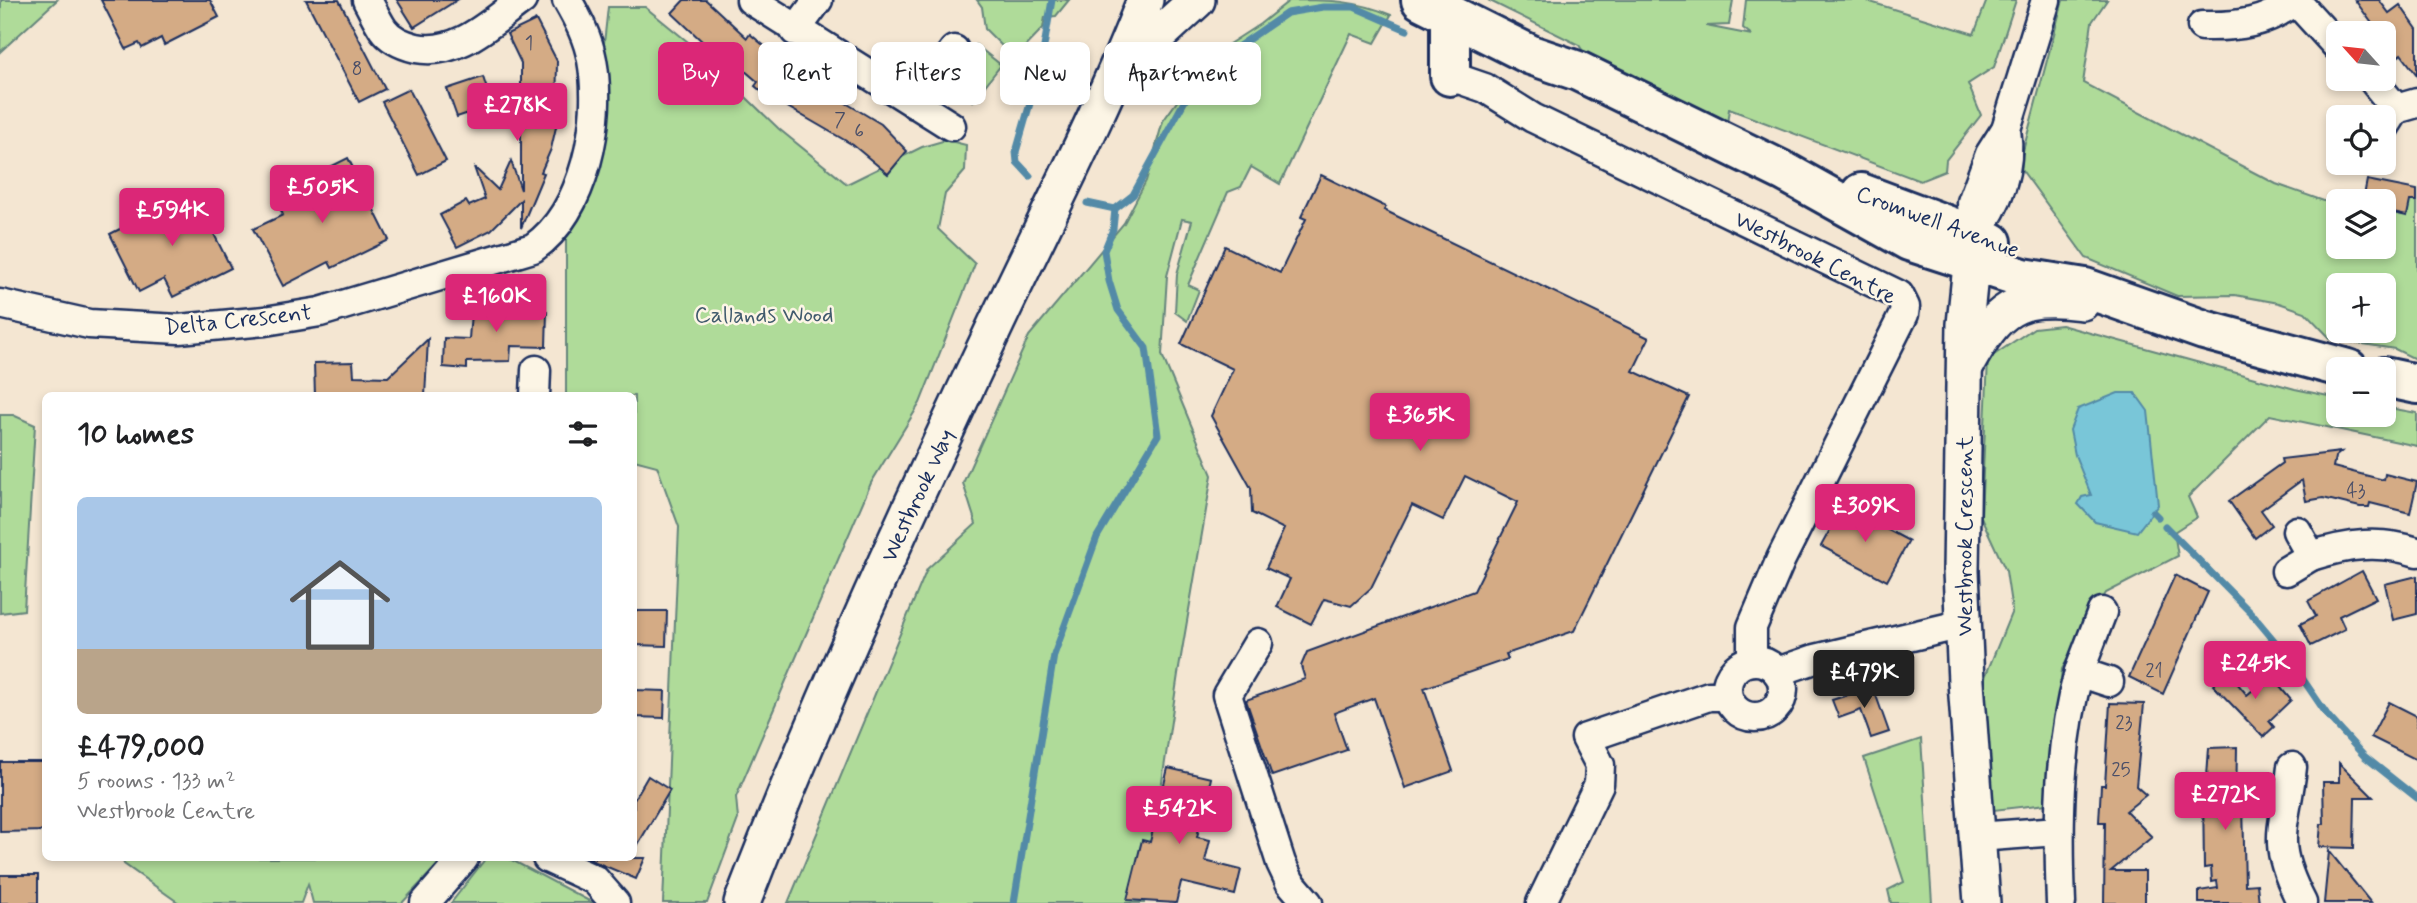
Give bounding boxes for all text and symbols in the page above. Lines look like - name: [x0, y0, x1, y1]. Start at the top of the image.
- north arrow: [2326, 21, 2396, 91]
- map controls: [2326, 21, 2396, 427]
- house number: 1: [525, 31, 533, 56]
- chip: Buy: [658, 42, 744, 105]
- chip: Rent: [758, 42, 857, 105]
- chip: Filters: [871, 42, 986, 105]
- chip: New: [1000, 42, 1090, 105]
- chip: Apartment: [1104, 42, 1261, 105]
- house number: 8: [352, 57, 362, 82]
- pin: £278K: [468, 83, 566, 143]
- text: £278K: [483, 91, 551, 121]
- button: locate: [2326, 105, 2396, 175]
- house number: 7: [834, 108, 846, 133]
- house number: 6: [854, 119, 864, 144]
- pin: £505K: [273, 166, 371, 225]
- text: £505K: [286, 173, 358, 203]
- street label: Cromwell Avenue: [1852, 180, 2023, 266]
- pin: £594K: [123, 188, 221, 248]
- button: layers: [2326, 189, 2396, 259]
- text: £594K: [135, 196, 209, 226]
- street label: Westbrook Centre: [1729, 205, 1901, 313]
- button: +: [2326, 273, 2396, 343]
- pin: £160K: [447, 274, 545, 334]
- text: £160K: [461, 282, 531, 312]
- street label: Delta Crescent: [163, 298, 314, 344]
- park label: Callands Wood: [695, 301, 833, 331]
- button: −: [2326, 357, 2396, 427]
- pin: £365K: [1371, 393, 1469, 453]
- text: £365K: [1386, 401, 1454, 431]
- text: 10 homes: [77, 415, 194, 454]
- icon: filters: [564, 415, 602, 453]
- street label: Westbrook Way: [875, 424, 963, 567]
- street label: Westbrook Crescent: [1951, 435, 1981, 636]
- house number: 43: [2346, 479, 2366, 504]
- pin: £309K: [1816, 484, 1914, 544]
- text: £309K: [1831, 492, 1899, 522]
- icon: home: [277, 542, 403, 668]
- pin: £245K: [2206, 642, 2304, 701]
- text: £245K: [2220, 649, 2290, 679]
- pin: £479K: [1815, 650, 1913, 710]
- text: £479K: [1829, 658, 1899, 688]
- house number: 21: [2145, 659, 2163, 684]
- house number: 23: [2115, 711, 2133, 736]
- text: £479,000: [77, 728, 205, 767]
- house number: 25: [2111, 758, 2131, 783]
- text: 5 rooms · 133 m²: [77, 767, 236, 797]
- pin: £272K: [2176, 772, 2274, 832]
- text: £272K: [2191, 780, 2259, 810]
- pin: £542K: [1130, 786, 1228, 846]
- text: £542K: [1142, 794, 1216, 824]
- text: Westbrook Centre: [77, 797, 255, 827]

